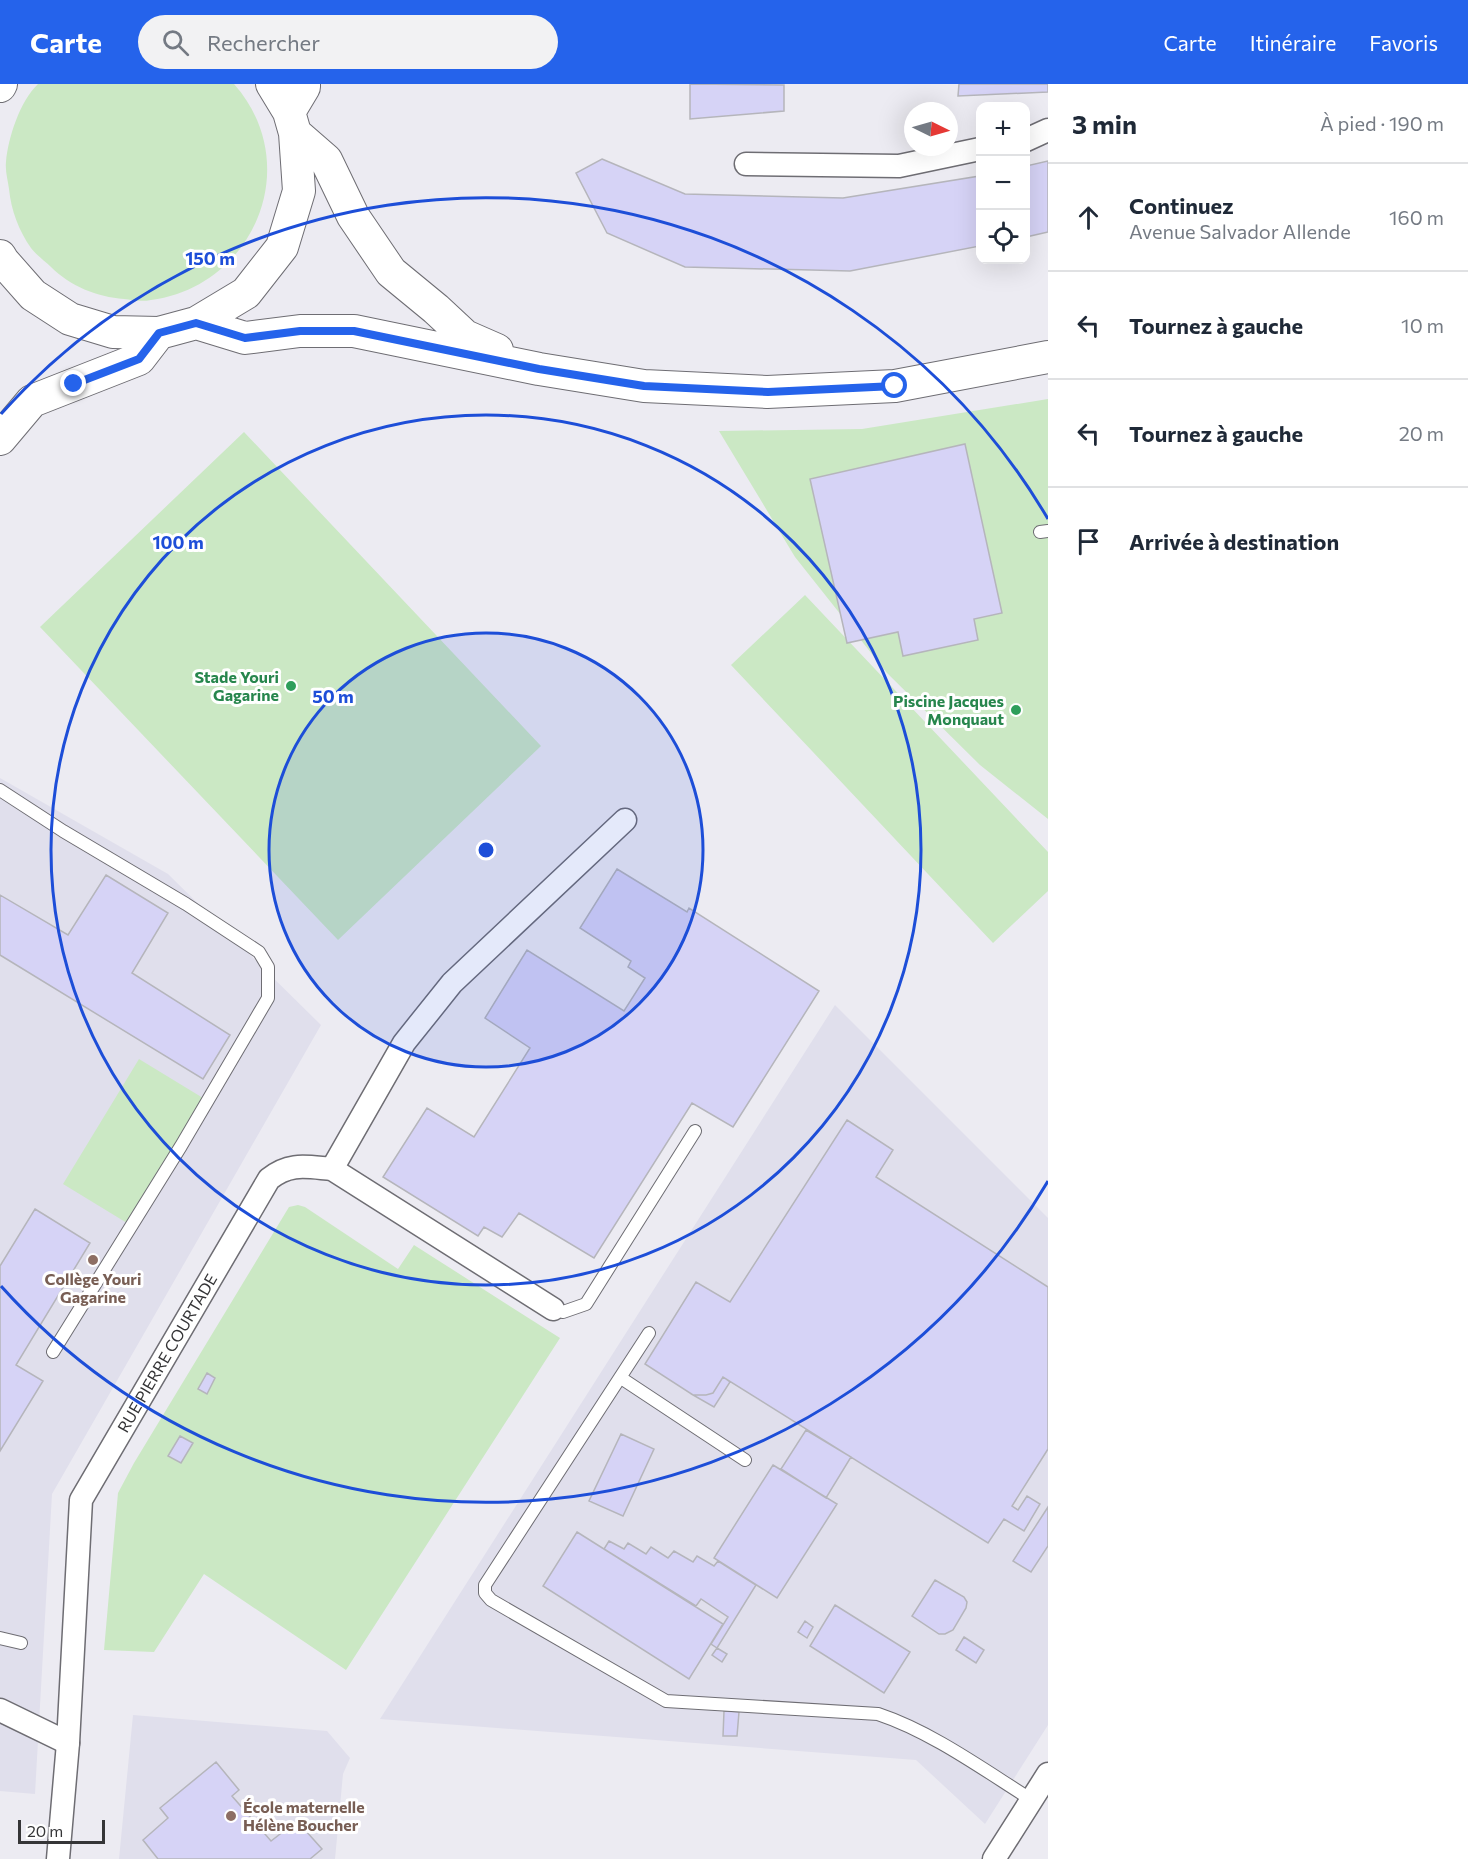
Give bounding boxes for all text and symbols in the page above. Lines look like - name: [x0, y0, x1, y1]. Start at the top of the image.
- search box: [138, 15, 558, 69]
- text: Carte: [30, 25, 102, 59]
- icon: search: [159, 26, 192, 59]
- text: Rechercher: [207, 29, 320, 56]
- text: Carte: [1163, 30, 1217, 55]
- text: Itinéraire: [1250, 30, 1336, 55]
- text: Favoris: [1369, 30, 1438, 55]
- north arrow: [904, 102, 958, 156]
- map controls: [976, 102, 1030, 264]
- button: +: [976, 102, 1030, 156]
- text: 3 min: [1072, 108, 1137, 139]
- text: À pied · 190 m: [1320, 111, 1444, 135]
- button: −: [976, 156, 1030, 210]
- text: Continuez: [1129, 192, 1234, 219]
- icon: ahead: [1072, 201, 1105, 234]
- text: 160 m: [1389, 205, 1444, 229]
- button: locate: [976, 210, 1030, 264]
- text: Avenue Salvador Allende: [1129, 219, 1351, 243]
- text: 150 m: [185, 247, 235, 269]
- icon: left: [1072, 309, 1105, 342]
- text: Tournez à gauche: [1129, 312, 1303, 339]
- text: 10 m: [1401, 313, 1444, 337]
- route end: [60, 370, 86, 396]
- route start: [881, 372, 907, 398]
- icon: left: [1072, 417, 1105, 450]
- text: Tournez à gauche: [1129, 420, 1303, 447]
- text: 20 m: [1399, 421, 1444, 445]
- icon: arrive: [1072, 525, 1105, 558]
- text: Arrivée à destination: [1129, 528, 1339, 555]
- text: 100 m: [152, 531, 204, 553]
- place label: Stade Youri Gagarine: [194, 667, 279, 704]
- marker: Stade Youri Gagarine: [284, 679, 298, 693]
- text: 50 m: [312, 685, 354, 707]
- place label: Piscine Jacques Monquaut: [893, 691, 1004, 728]
- marker: Piscine Jacques Monquaut: [1009, 703, 1023, 717]
- centre of rings: [476, 840, 496, 860]
- marker: Collège Youri Gagarine: [86, 1253, 100, 1267]
- place label: Collège Youri Gagarine: [45, 1269, 141, 1306]
- street label: RUE PIERRE COURTADE: [113, 1270, 220, 1435]
- place label: École maternelle Hélène Boucher: [243, 1797, 365, 1834]
- marker: École maternelle Hélène Boucher: [224, 1809, 238, 1823]
- scale bar: [18, 1817, 105, 1844]
- text: 20 m: [27, 1821, 63, 1840]

